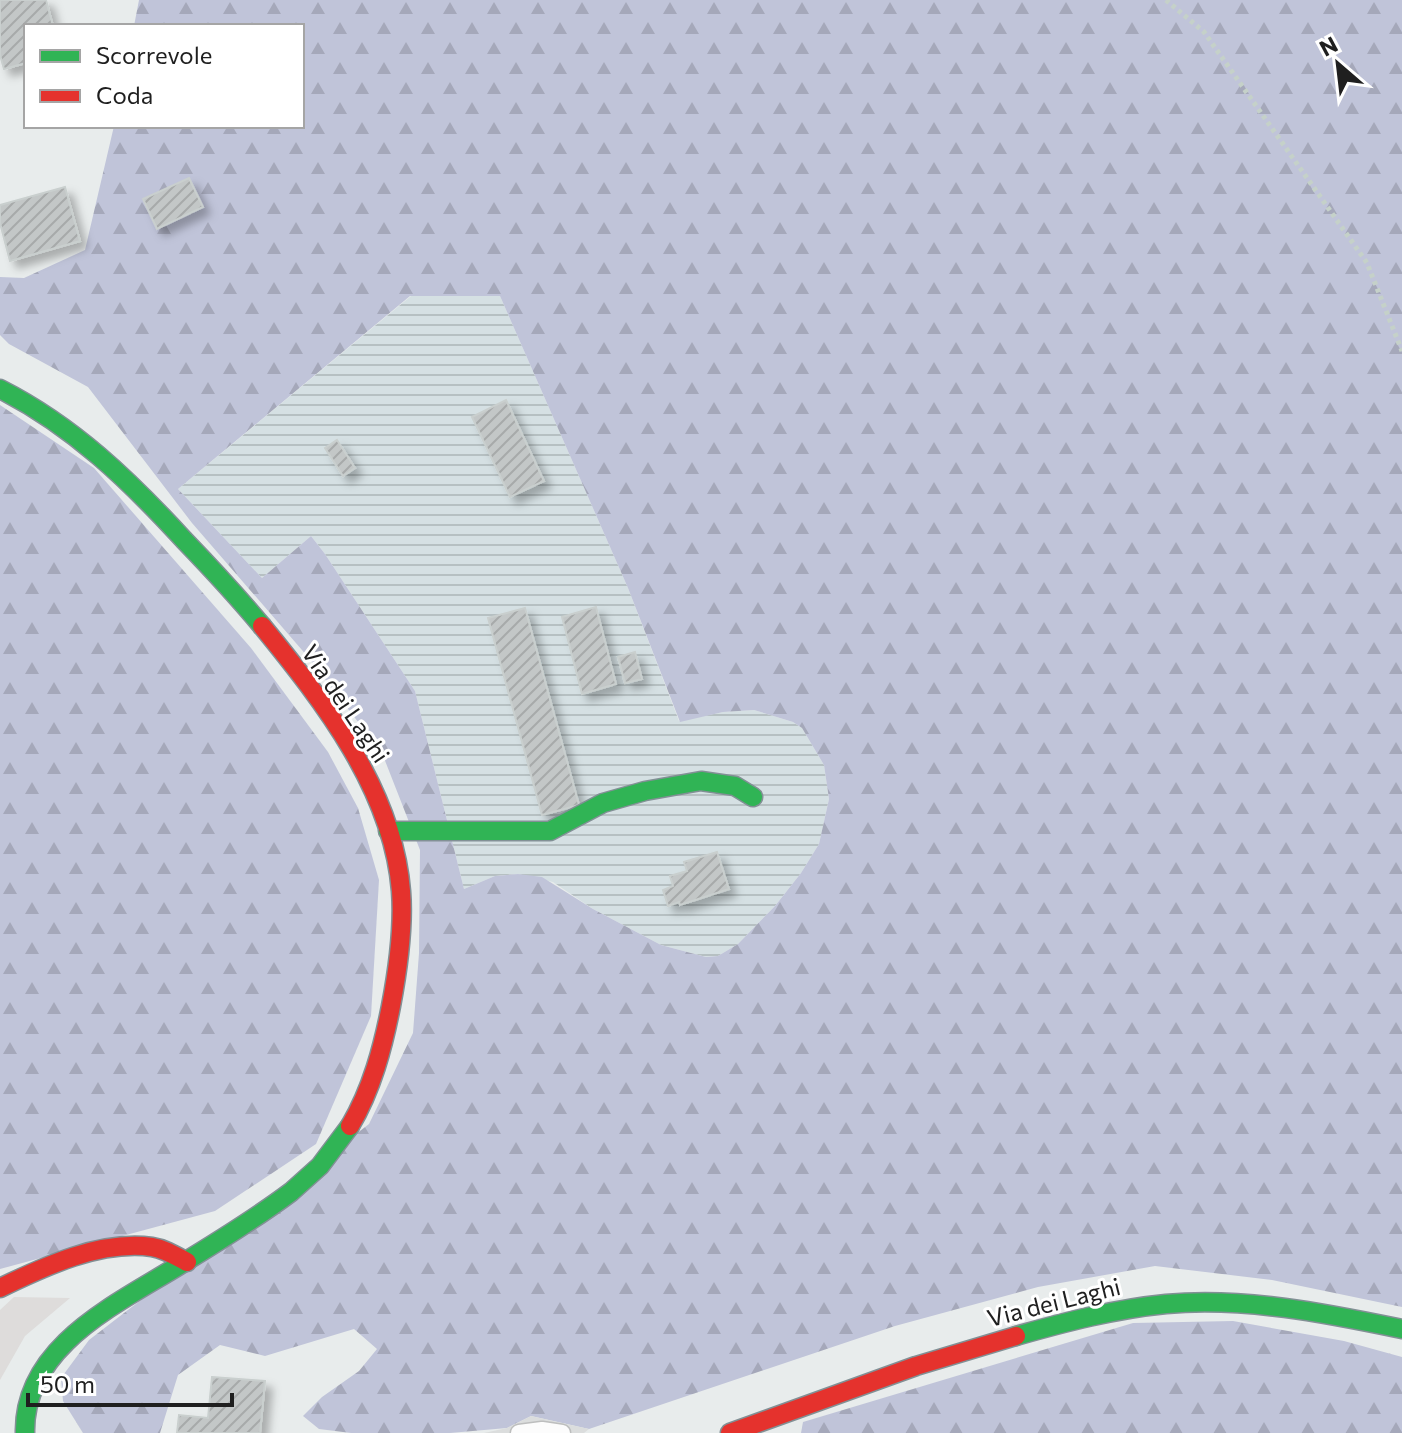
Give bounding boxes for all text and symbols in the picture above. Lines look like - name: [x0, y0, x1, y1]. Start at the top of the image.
- legend: [24, 24, 304, 128]
- north arrow: [1298, 24, 1378, 104]
- text: N: [1315, 30, 1342, 62]
- text: Scorrevole: [96, 40, 212, 69]
- text: Coda: [96, 80, 153, 109]
- street label: Via dei Laghi: [296, 639, 396, 768]
- street label: Via dei Laghi: [984, 1271, 1123, 1332]
- scale bar: [28, 1357, 232, 1407]
- text: 50 m: [40, 1369, 95, 1398]

